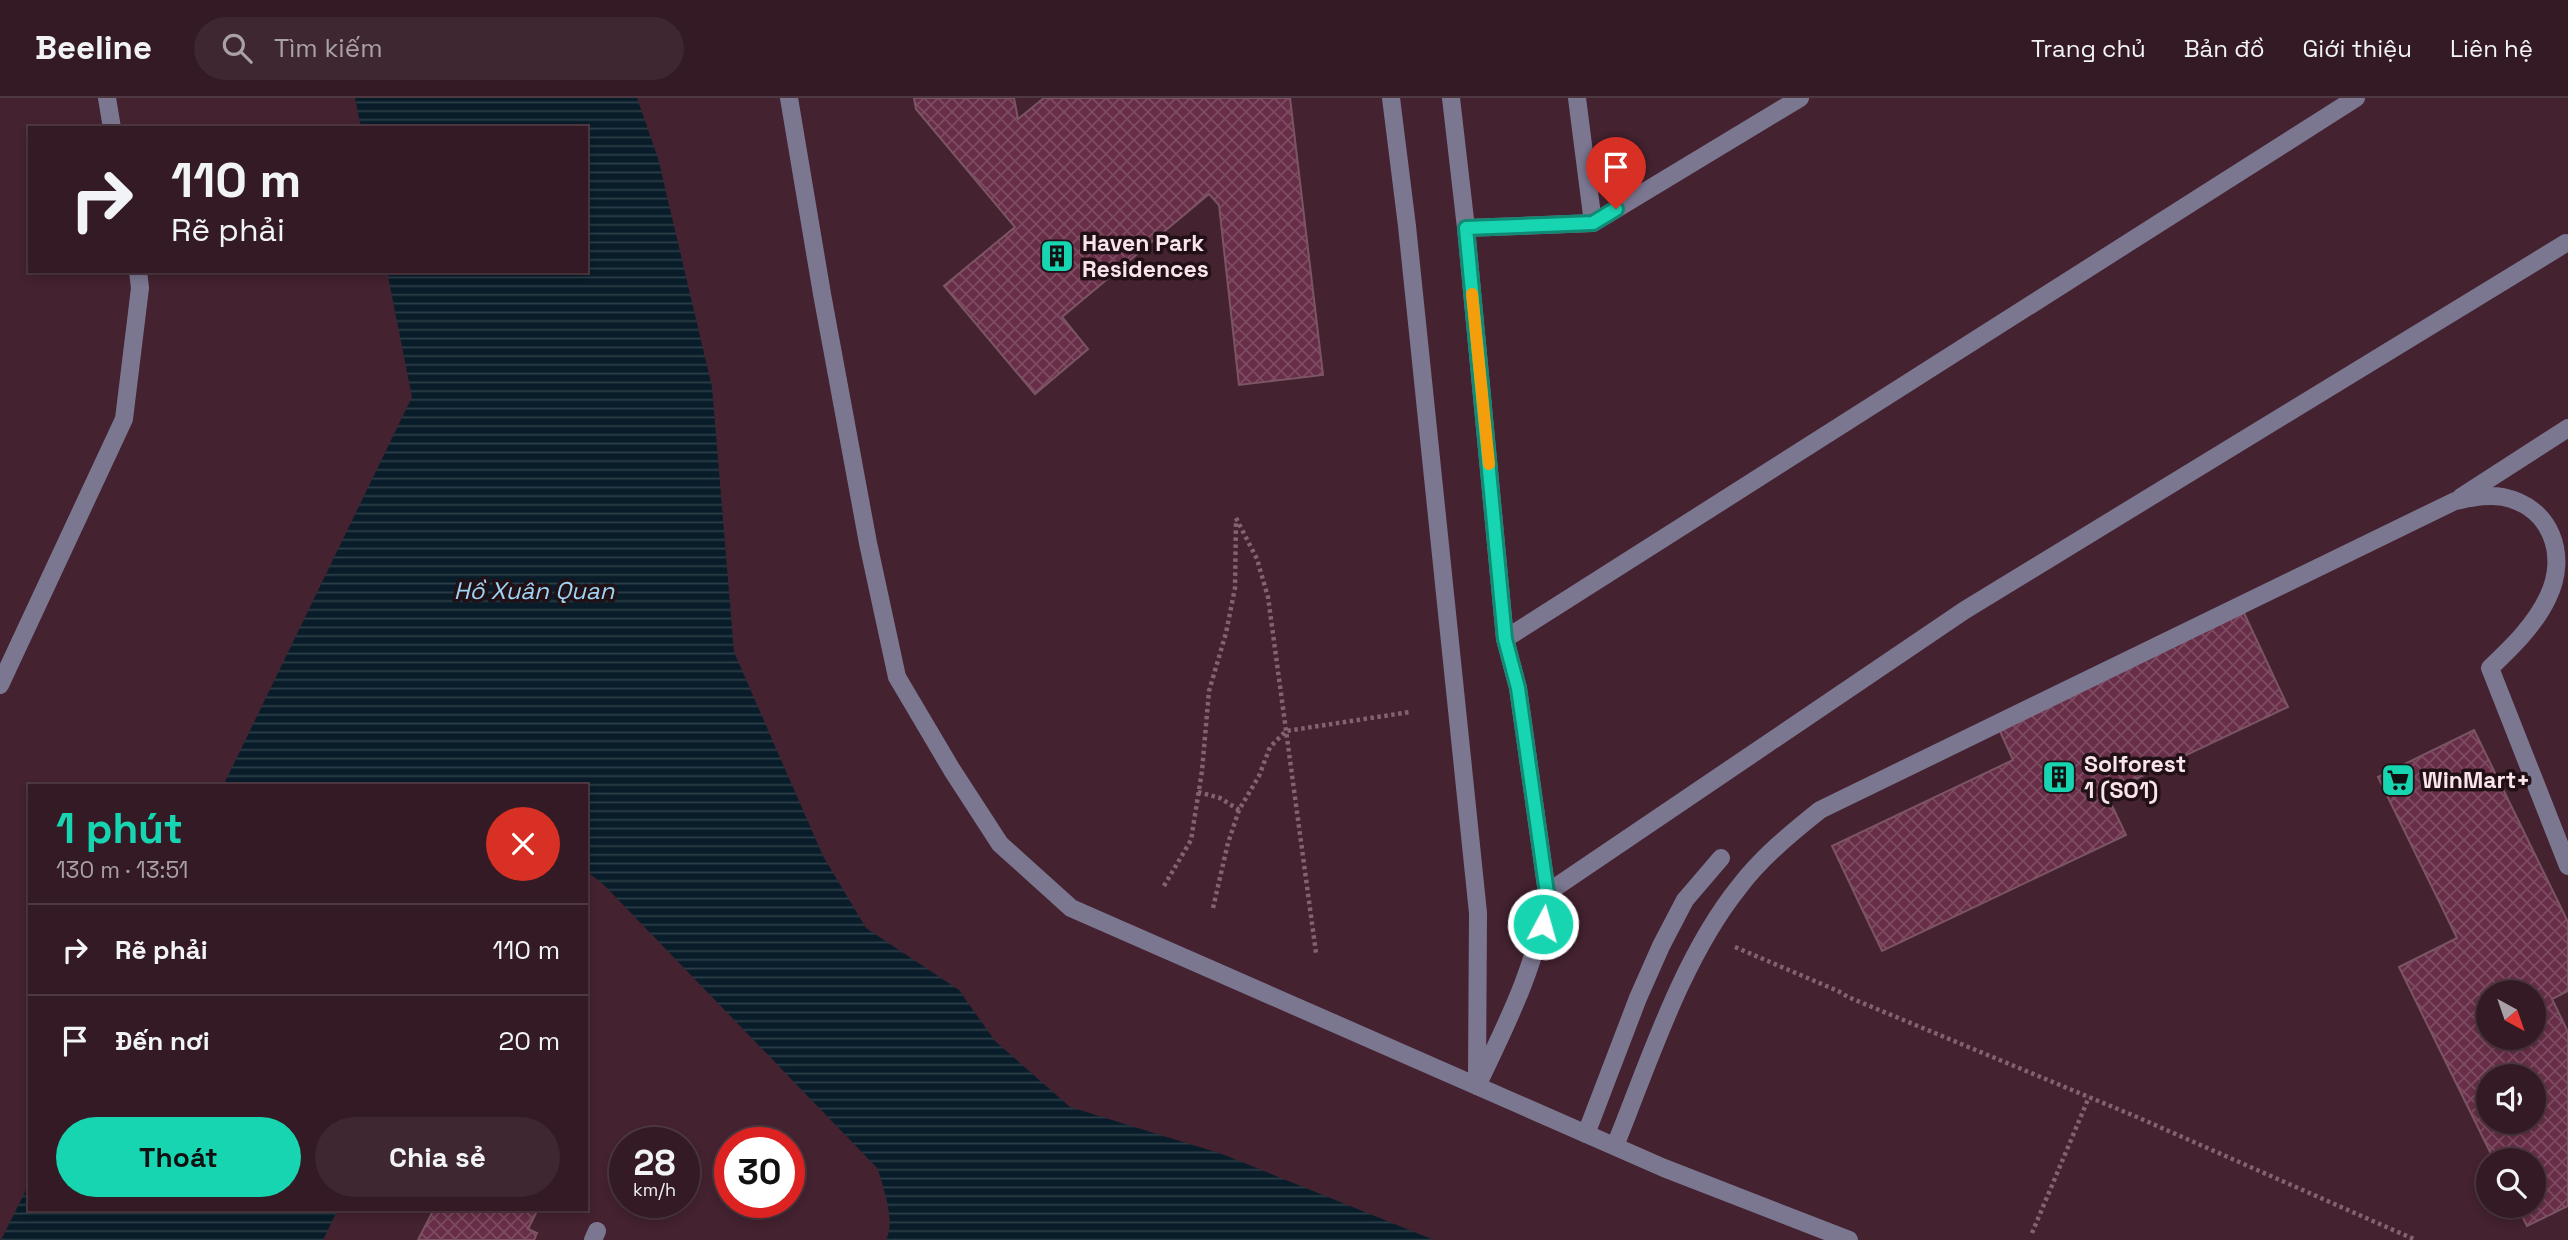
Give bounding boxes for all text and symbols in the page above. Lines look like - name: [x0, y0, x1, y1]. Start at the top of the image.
- search box: [194, 17, 684, 80]
- text: Beeline: [35, 27, 152, 69]
- icon: search: [218, 29, 256, 67]
- text: Tìm kiếm: [274, 31, 383, 65]
- text: Trang chủ: [2031, 33, 2146, 64]
- text: Bản đồ: [2184, 33, 2265, 64]
- text: Giới thiệu: [2303, 33, 2412, 64]
- text: Liên hệ: [2450, 33, 2533, 64]
- pin: [1586, 137, 1646, 209]
- icon: arrive: [1597, 148, 1635, 186]
- text: 110 m: [171, 149, 301, 211]
- icon: right: [56, 154, 147, 245]
- text: Rẽ phải: [171, 210, 285, 250]
- place label: Haven Park Residences: [1082, 228, 1209, 284]
- building icon: Haven Park Residences: [1038, 237, 1076, 275]
- water label: Hồ Xuân Quan: [454, 575, 615, 606]
- place label: Solforest 1 (SO1): [2084, 749, 2186, 805]
- building icon: Solforest 1 (SO1): [2040, 758, 2078, 796]
- supermarket icon: WinMart+: [2379, 761, 2417, 799]
- place label: WinMart+: [2422, 765, 2530, 795]
- text: 1 phút: [56, 802, 183, 855]
- button: close: [486, 807, 560, 881]
- text: 130 m · 13:51: [56, 855, 188, 885]
- position arrow: [1506, 887, 1580, 961]
- icon: right: [56, 931, 94, 969]
- text: Rẽ phải: [115, 933, 208, 967]
- text: 110 m: [493, 933, 560, 967]
- north arrow: [2476, 980, 2546, 1050]
- map controls: [2476, 980, 2546, 1218]
- icon: arrive: [56, 1022, 94, 1060]
- text: Đến nơi: [115, 1024, 210, 1058]
- text: 20 m: [499, 1024, 560, 1058]
- button: sound: [2476, 1064, 2546, 1134]
- button: Thoát: [56, 1117, 301, 1197]
- button: Chia sẻ: [315, 1117, 560, 1197]
- speed limit sign: 30: [714, 1127, 805, 1218]
- text: 28: [634, 1141, 675, 1185]
- button: search: [2476, 1148, 2546, 1218]
- text: km/h: [633, 1178, 676, 1201]

